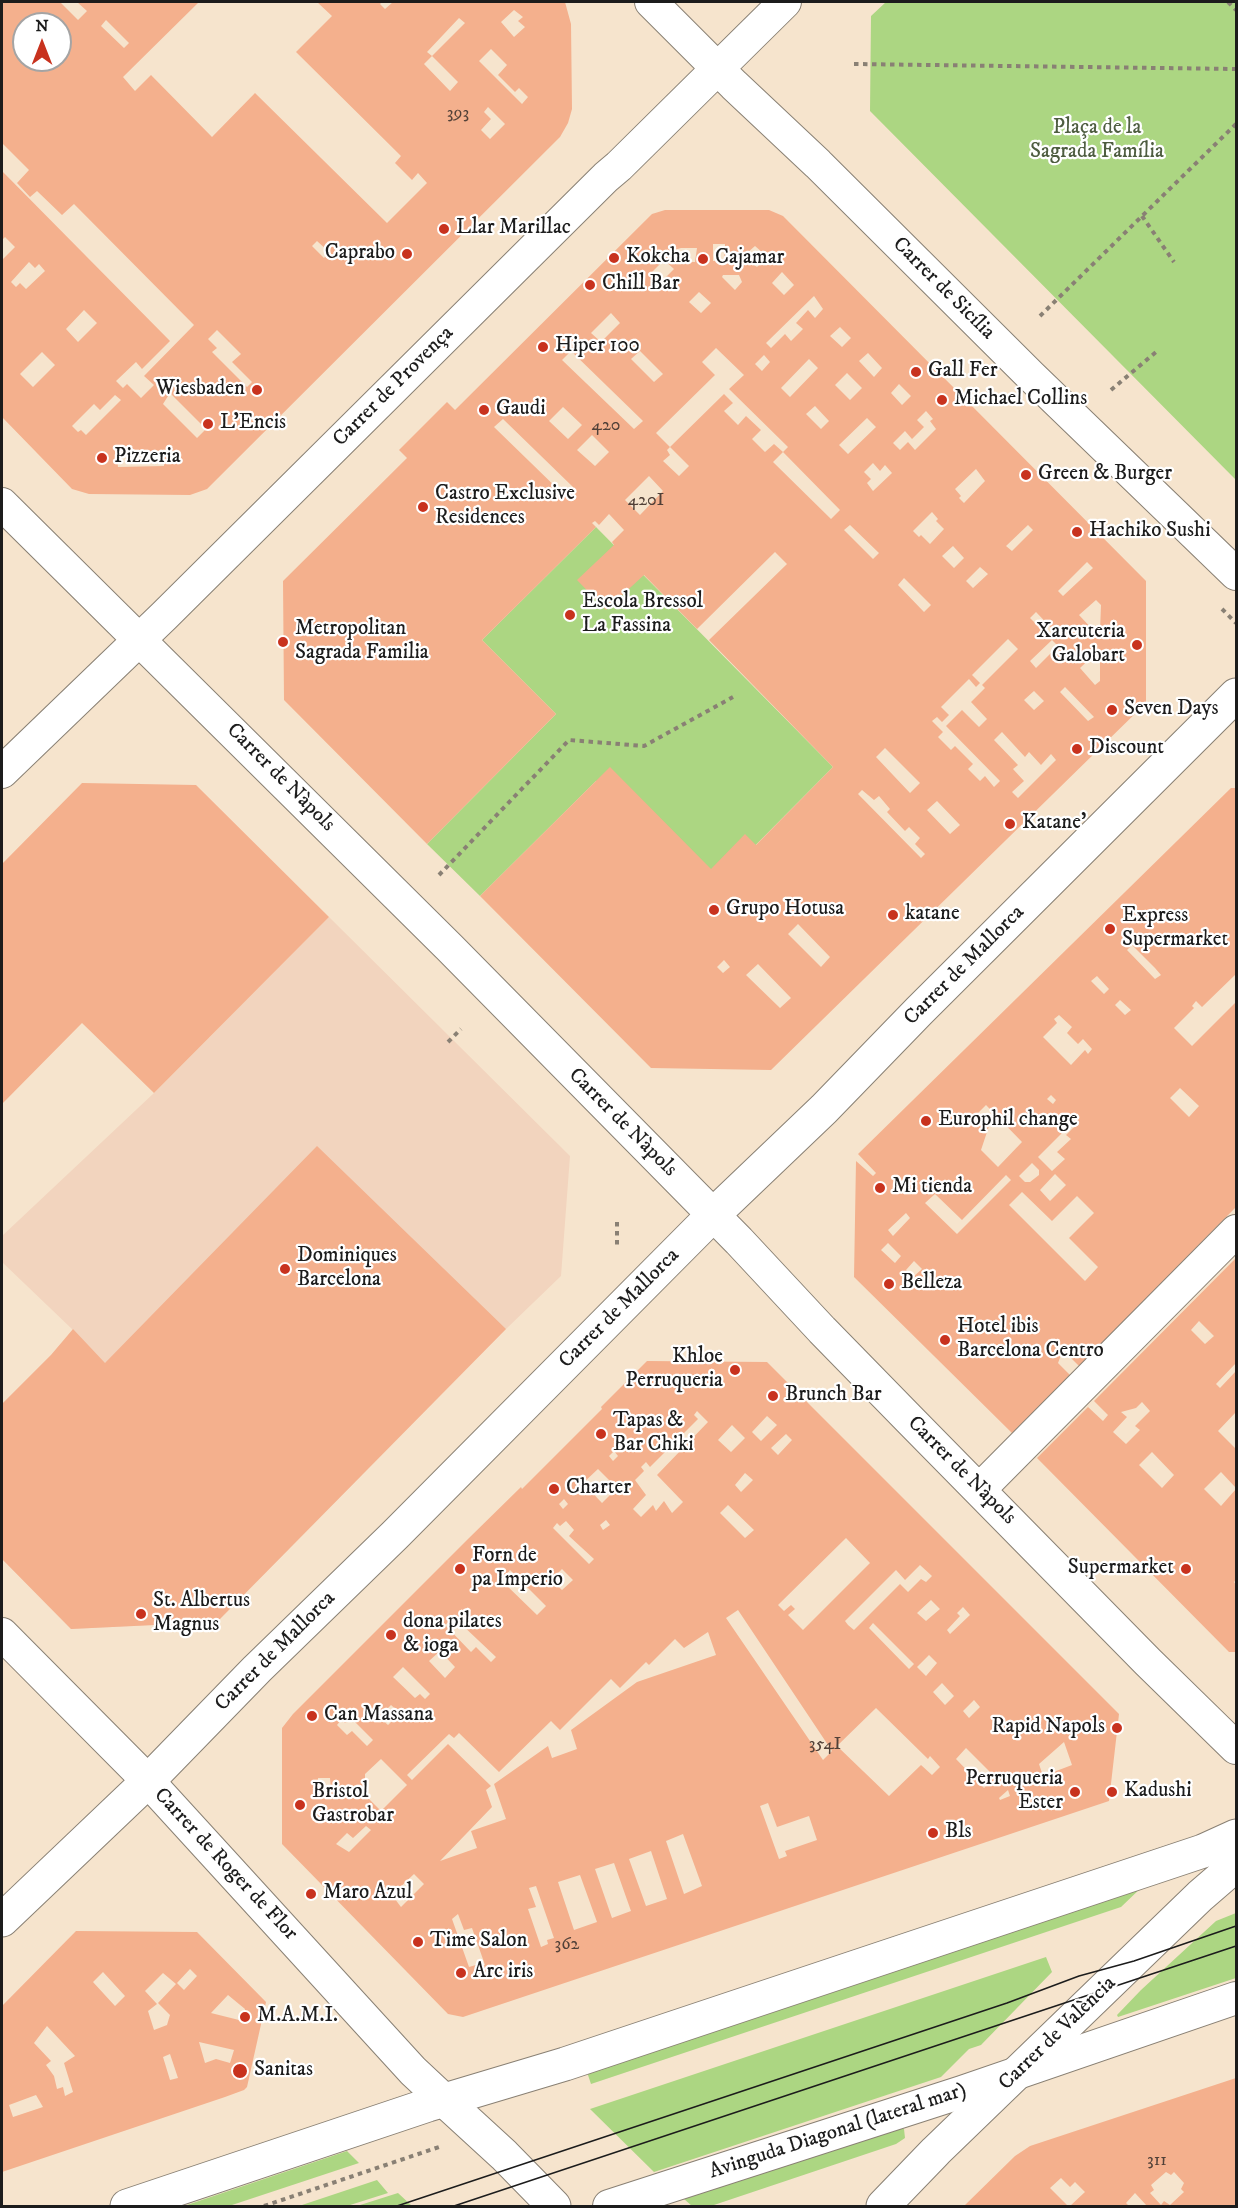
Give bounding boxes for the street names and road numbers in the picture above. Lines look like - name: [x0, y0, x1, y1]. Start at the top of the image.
- street label: Carrer de Sicília: [886, 232, 1000, 346]
- street label: Carrer de Provença: [328, 321, 460, 453]
- street label: Carrer de Nàpols: [220, 718, 340, 838]
- street label: Carrer de Mallorca: [900, 901, 1030, 1031]
- street label: Carrer de Nàpols: [562, 1063, 682, 1183]
- street label: Carrer de Mallorca: [555, 1244, 685, 1374]
- street label: Carrer de Nàpols: [901, 1411, 1021, 1531]
- street label: Carrer de Mallorca: [211, 1587, 341, 1717]
- street label: Carrer de Roger de Flor: [148, 1784, 302, 1946]
- street label: Carrer de València: [994, 1972, 1122, 2096]
- street label: Avinguda Diagonal (lateral mar): [706, 2078, 970, 2186]

